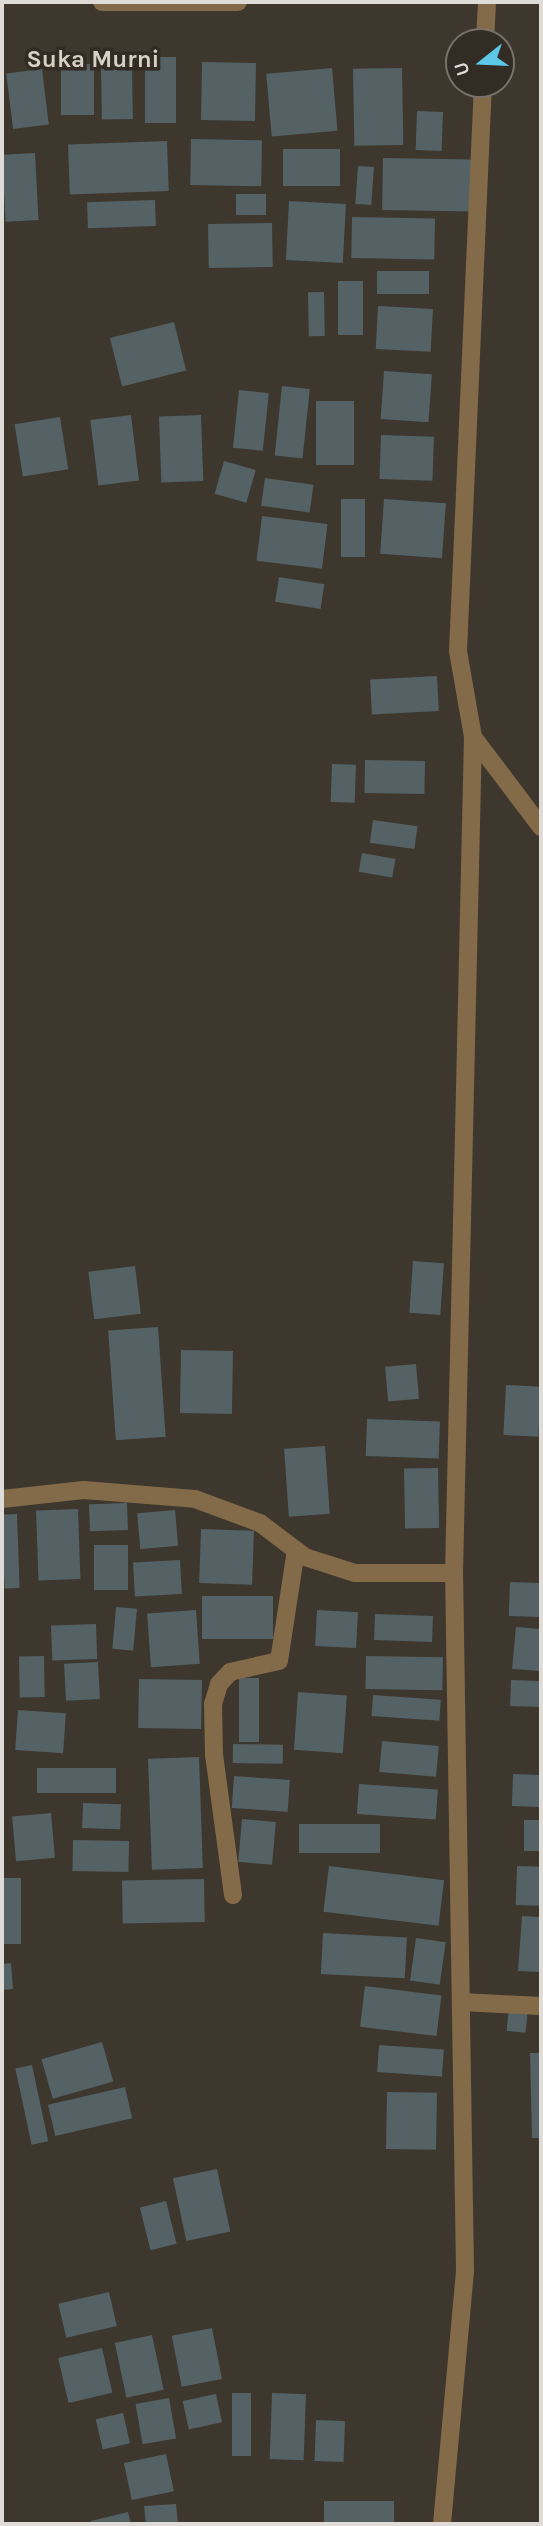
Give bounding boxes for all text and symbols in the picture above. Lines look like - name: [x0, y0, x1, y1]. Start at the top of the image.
- north arrow: [445, 28, 515, 98]
- district label: Suka Murni: [27, 46, 159, 74]
- text: U: [449, 59, 474, 79]

